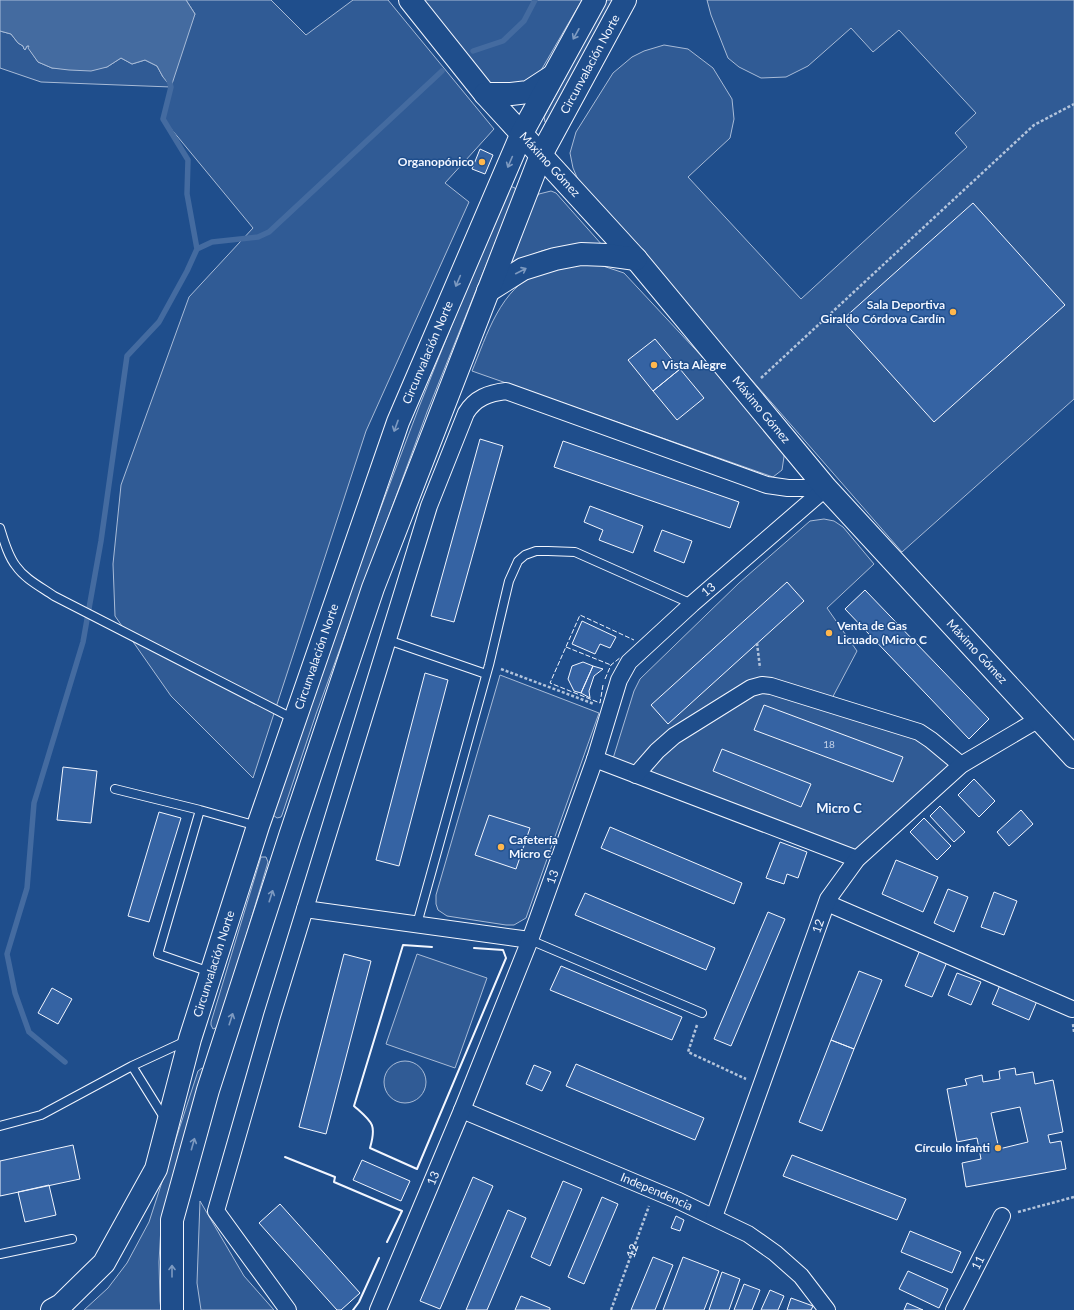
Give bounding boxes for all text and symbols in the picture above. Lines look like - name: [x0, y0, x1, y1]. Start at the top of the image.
- street label: Circunvalación Norte: [557, 12, 623, 116]
- one-way arrow: [572, 28, 579, 40]
- street label: Máximo Gómez: [517, 129, 584, 200]
- place label: Organopónico: [398, 154, 474, 169]
- one-way arrow: [505, 155, 513, 167]
- marker: Organopónico: [477, 157, 487, 167]
- one-way arrow: [515, 267, 527, 274]
- one-way arrow: [454, 275, 461, 287]
- place label: Sala Deportiva Giraldo Córdova Cardín: [820, 297, 945, 326]
- street label: Circunvalación Norte: [399, 298, 456, 406]
- marker: Sala Deportiva Giraldo Córdova Cardín: [948, 307, 958, 317]
- place label: Vista Alegre: [661, 357, 727, 372]
- marker: Vista Alegre: [649, 360, 659, 370]
- street label: Máximo Gómez: [729, 373, 794, 447]
- one-way arrow: [392, 420, 400, 432]
- street label: 13: [698, 579, 718, 600]
- street label: Circunvalación Norte: [291, 602, 341, 711]
- street label: Máximo Gómez: [944, 616, 1011, 687]
- place label: Venta de Gas Licuado (Micro C: [836, 618, 927, 647]
- marker: Venta de Gas Licuado (Micro C: [824, 628, 834, 638]
- house number: 18: [823, 738, 835, 750]
- district label: Micro C: [816, 800, 862, 816]
- place label: Cafetería Micro C: [509, 832, 558, 861]
- marker: Cafetería Micro C: [496, 842, 506, 852]
- street label: 13: [543, 868, 562, 886]
- one-way arrow: [268, 889, 275, 902]
- street label: Circunvalación Norte: [189, 909, 238, 1019]
- street label: 12: [808, 917, 827, 935]
- one-way arrow: [228, 1013, 235, 1026]
- one-way arrow: [190, 1138, 197, 1151]
- place label: Círculo Infanti: [914, 1140, 990, 1155]
- marker: Círculo Infanti: [993, 1143, 1003, 1153]
- street label: 13: [423, 1169, 443, 1187]
- street label: Independencia: [618, 1169, 695, 1213]
- street label: 12: [623, 1242, 642, 1260]
- street label: 11: [968, 1253, 988, 1272]
- one-way arrow: [168, 1265, 176, 1278]

